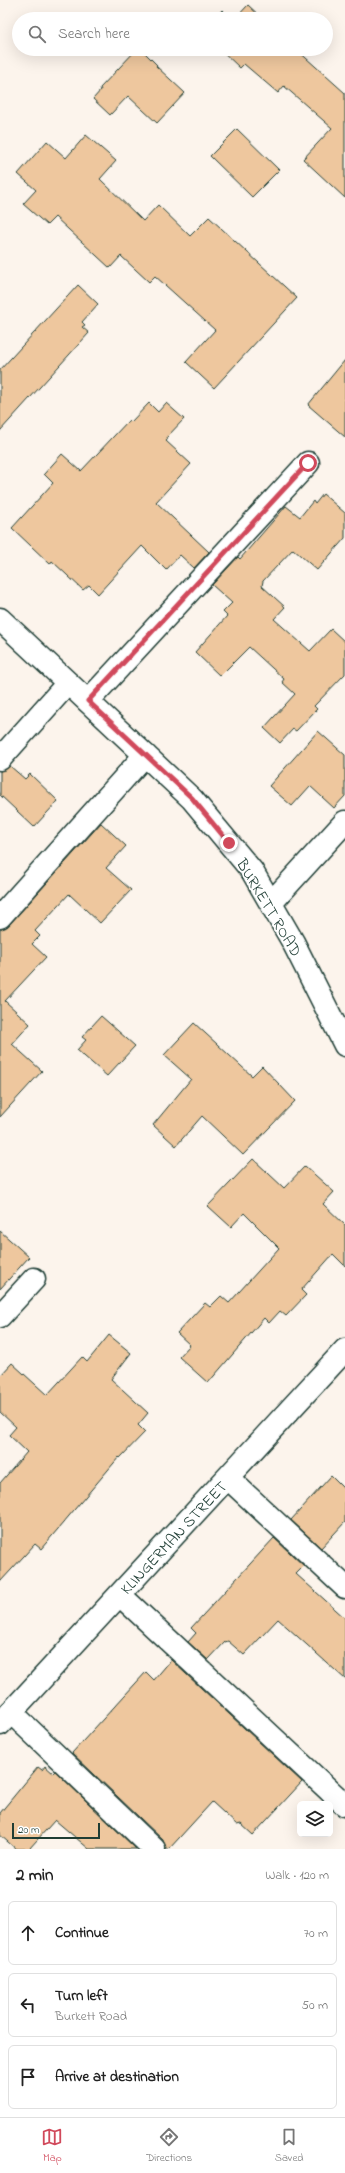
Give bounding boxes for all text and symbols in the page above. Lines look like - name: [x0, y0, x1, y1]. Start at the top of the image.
- search box: [12, 12, 333, 56]
- icon: search: [26, 23, 48, 45]
- text: Search here: [58, 23, 130, 45]
- route start: [299, 454, 317, 472]
- route end: [220, 834, 238, 852]
- street label: BURKETT ROAD: [229, 854, 307, 962]
- street label: KLINGERMAN STREET: [115, 1476, 234, 1601]
- map controls: [297, 1801, 333, 1837]
- button: layers: [297, 1801, 333, 1837]
- scale bar: [12, 1821, 100, 1840]
- text: 20 m: [18, 1822, 40, 1838]
- text: 2 min: [16, 1863, 53, 1888]
- text: Walk · 120 m: [265, 1866, 329, 1885]
- icon: ahead: [17, 1922, 39, 1944]
- text: Continue: [55, 1922, 109, 1944]
- text: 70 m: [304, 1924, 328, 1943]
- text: Turn left: [55, 1985, 108, 2007]
- icon: left: [17, 1994, 39, 2016]
- text: 50 m: [302, 1996, 328, 2015]
- text: Burkett Road: [55, 2007, 127, 2026]
- icon: arrive: [17, 2066, 39, 2088]
- text: Arrive at destination: [55, 2066, 179, 2088]
- tab: Map: [41, 2126, 63, 2166]
- tab: Directions: [146, 2126, 192, 2166]
- tab: Saved: [275, 2126, 304, 2166]

